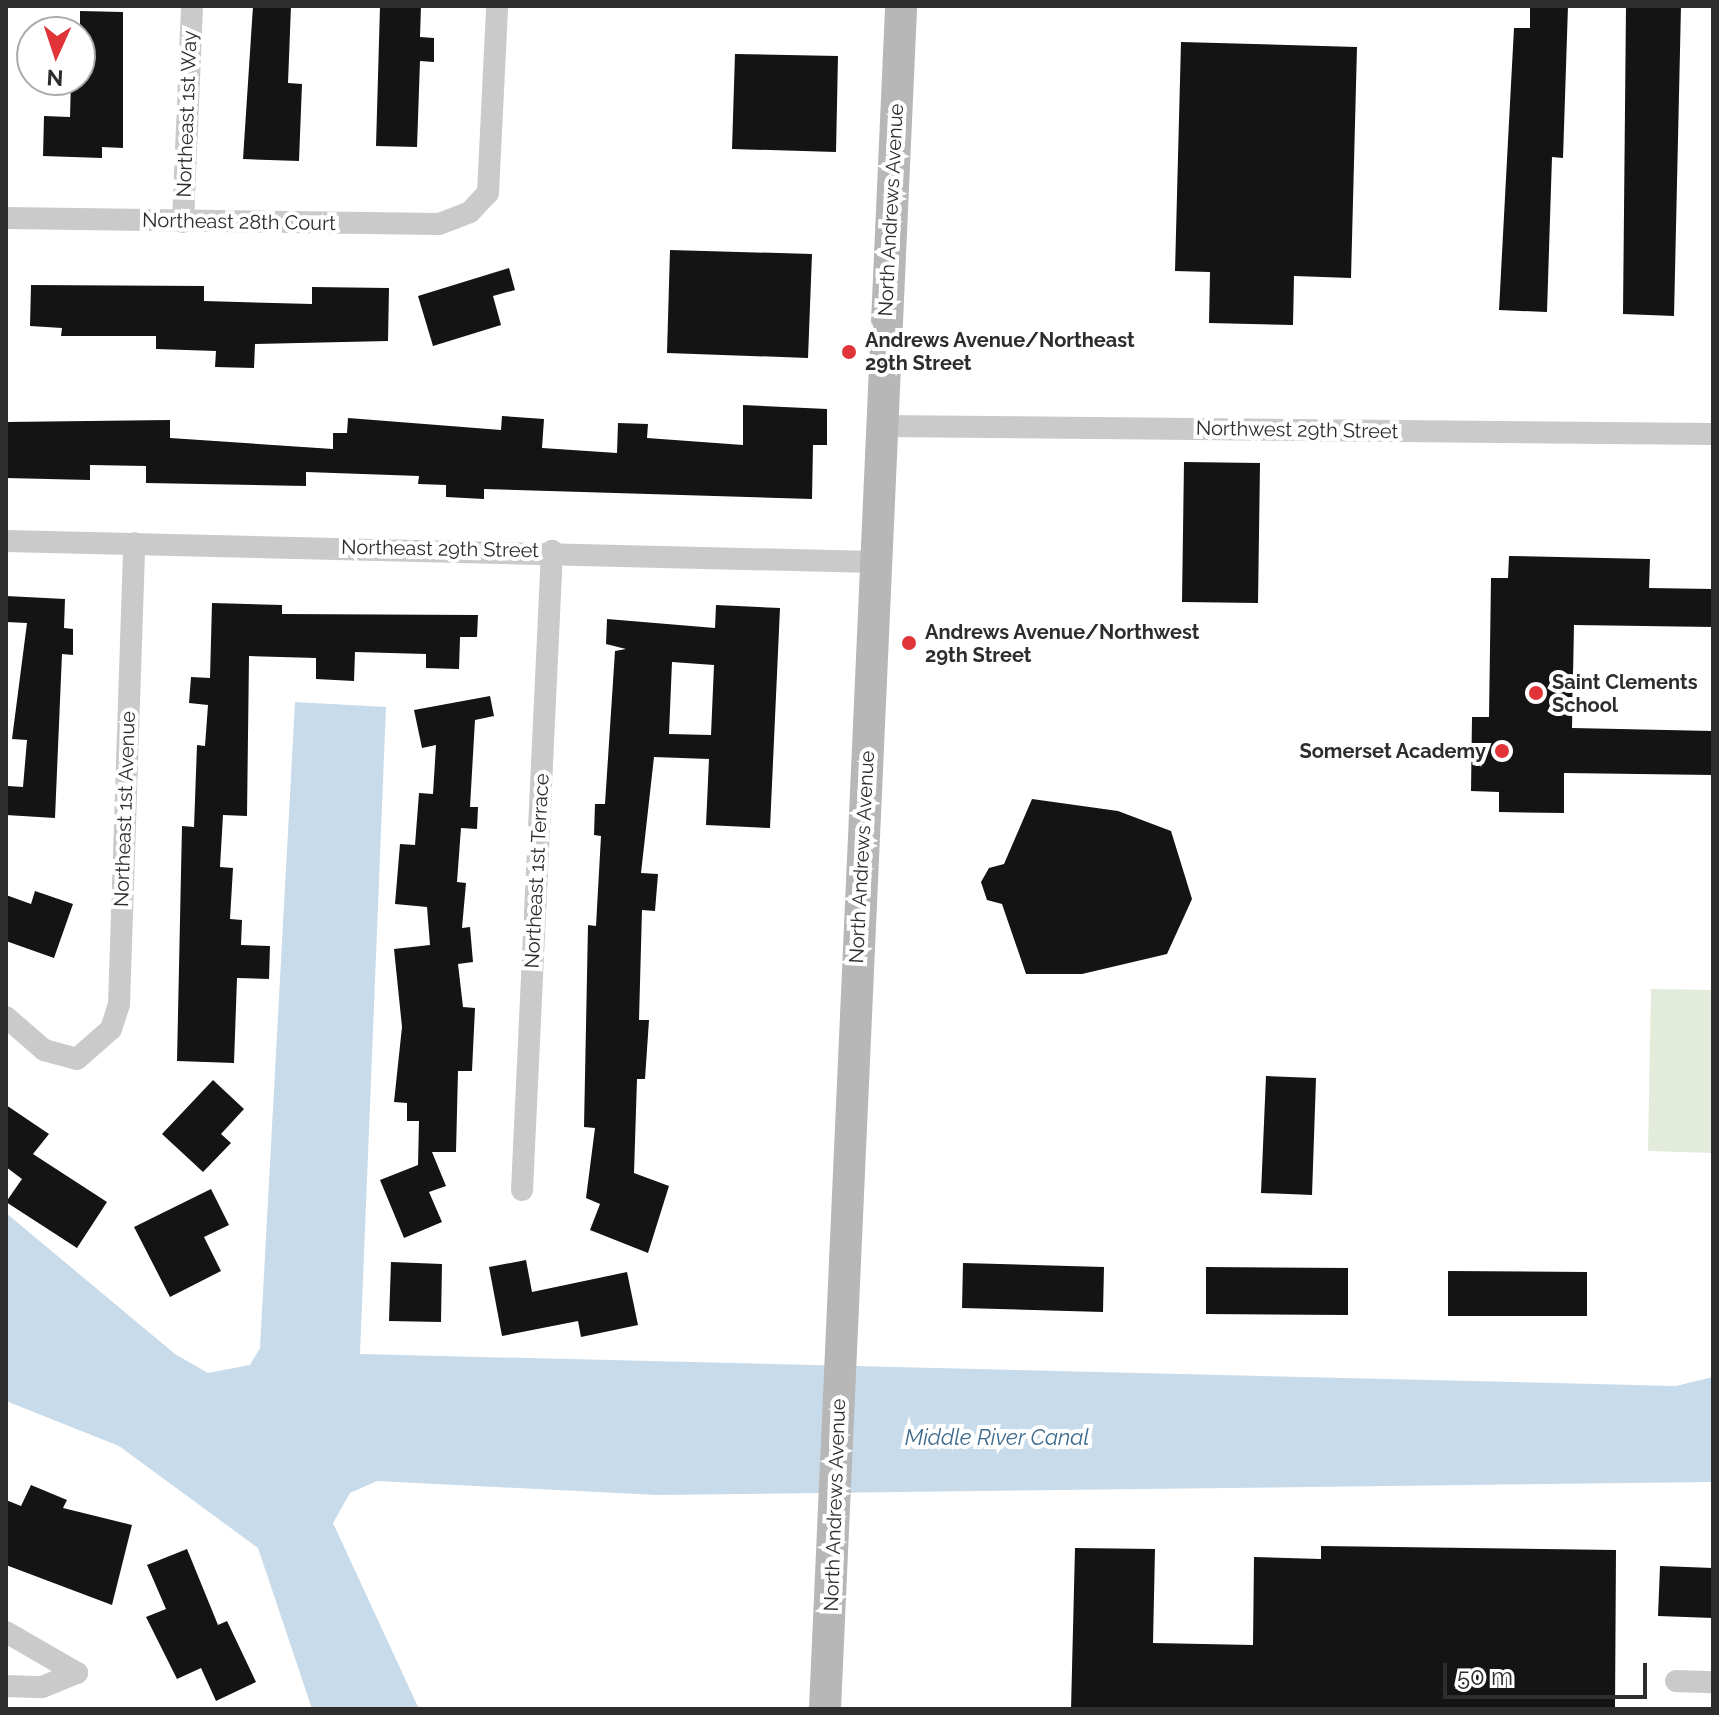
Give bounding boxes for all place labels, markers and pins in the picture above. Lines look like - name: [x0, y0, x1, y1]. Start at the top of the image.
- place label: Andrews Avenue/Northeast 29th Street: [865, 328, 1135, 375]
- marker: Andrews Avenue/Northeast 29th Street: [840, 343, 858, 361]
- place label: Andrews Avenue/Northwest 29th Street: [925, 620, 1200, 667]
- marker: Andrews Avenue/Northwest 29th Street: [900, 634, 918, 652]
- place label: Saint Clements School: [1552, 670, 1698, 717]
- marker: Saint Clements School: [1527, 684, 1545, 702]
- place label: Somerset Academy: [1299, 739, 1486, 763]
- marker: Somerset Academy: [1493, 742, 1511, 760]

